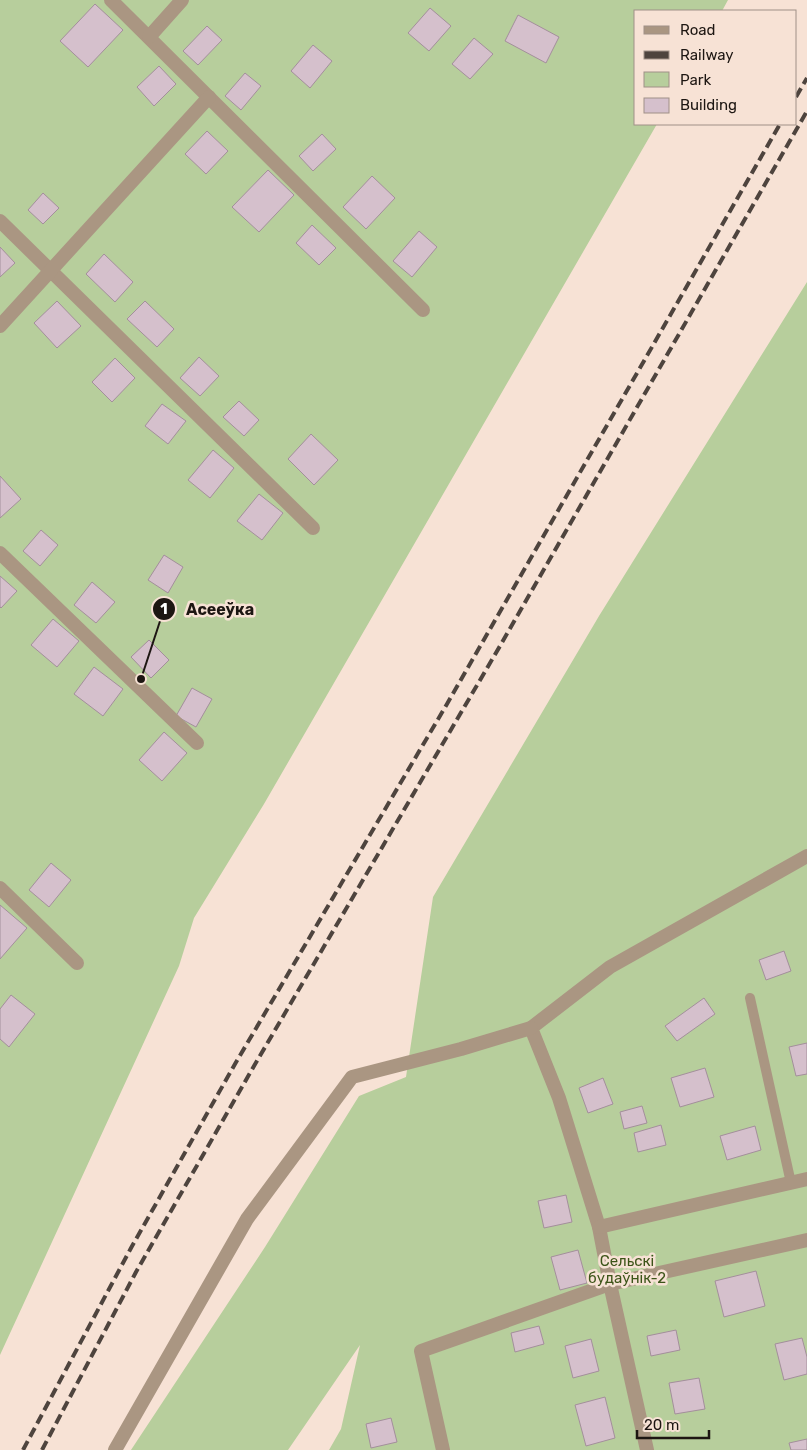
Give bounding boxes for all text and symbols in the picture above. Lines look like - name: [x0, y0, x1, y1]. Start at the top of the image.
- legend: [634, 10, 797, 125]
- text: Road: [680, 21, 716, 39]
- text: Railway: [680, 46, 734, 64]
- text: Park: [680, 71, 711, 89]
- text: Building: [680, 96, 737, 114]
- callout: Асееўка: [151, 593, 264, 624]
- text: 1: [160, 600, 168, 618]
- text: Асееўка: [186, 600, 254, 619]
- park label: Сельскі будаўнік-2: [588, 1252, 666, 1287]
- scale bar: [637, 1408, 710, 1440]
- text: 20 m: [644, 1416, 679, 1434]

